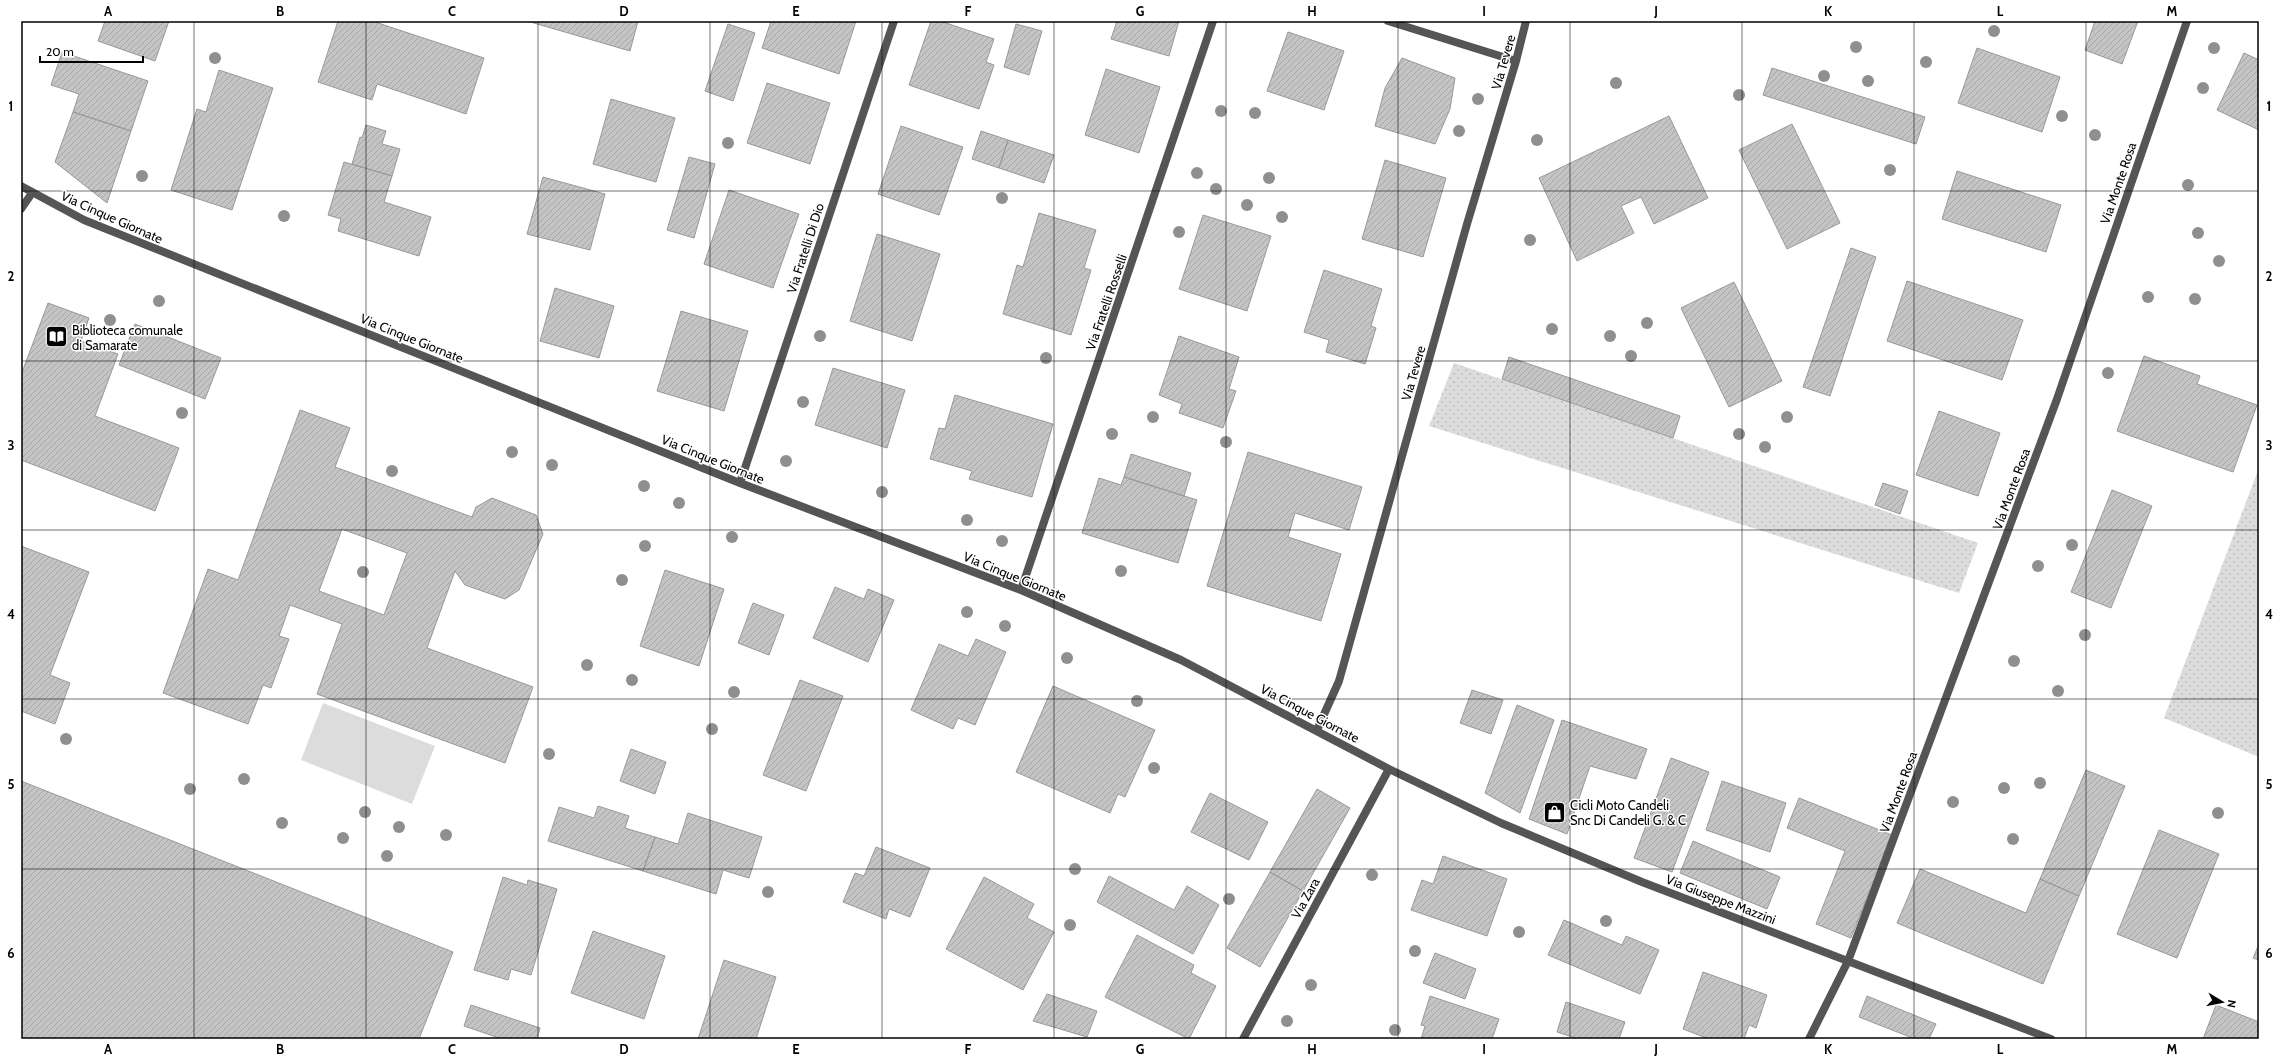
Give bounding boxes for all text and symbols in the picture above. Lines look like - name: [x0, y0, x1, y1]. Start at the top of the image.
- text: A: [104, 3, 113, 19]
- text: B: [276, 3, 284, 19]
- text: C: [448, 3, 456, 19]
- text: D: [619, 3, 629, 19]
- text: E: [792, 3, 800, 19]
- text: F: [965, 3, 972, 19]
- text: G: [1136, 3, 1145, 19]
- text: H: [1307, 3, 1317, 19]
- text: I: [1482, 3, 1486, 19]
- text: J: [1653, 3, 1658, 19]
- text: K: [1824, 3, 1833, 19]
- text: L: [1997, 3, 2004, 19]
- text: M: [2167, 3, 2178, 19]
- street label: Via Tevere: [1488, 32, 1519, 91]
- scale bar: [40, 38, 143, 64]
- text: 20 m: [46, 44, 74, 59]
- text: 1: [9, 98, 13, 114]
- text: 1: [2267, 98, 2271, 114]
- street label: Via Monte Rosa: [2097, 139, 2140, 226]
- street label: Via Cinque Giornate: [59, 187, 166, 247]
- street label: Via Fratelli Di Dio: [783, 201, 827, 295]
- street label: Via Fratelli Rosselli: [1082, 252, 1130, 352]
- text: 2: [8, 268, 15, 284]
- text: 2: [2266, 268, 2273, 284]
- street label: Via Cinque Giornate: [358, 310, 466, 366]
- place label: Biblioteca comunale di Samarate: [72, 322, 183, 353]
- library icon: Biblioteca comunale di Samarate: [44, 324, 70, 350]
- street label: Via Tevere: [1398, 343, 1429, 402]
- street label: Via Cinque Giornate: [659, 431, 767, 487]
- text: 3: [7, 437, 15, 453]
- text: 3: [2265, 437, 2273, 453]
- street label: Via Monte Rosa: [1989, 445, 2033, 532]
- street label: Via Cinque Giornate: [961, 548, 1069, 604]
- text: 4: [7, 606, 15, 622]
- text: 4: [2265, 606, 2273, 622]
- street label: Via Cinque Giornate: [1258, 680, 1362, 746]
- street label: Via Monte Rosa: [1876, 748, 1920, 835]
- text: 5: [8, 776, 15, 792]
- text: 5: [2266, 776, 2273, 792]
- place label: Cicli Moto Candeli Snc Di Candeli G. & C: [1570, 797, 1686, 828]
- shop icon: Cicli Moto Candeli Snc Di Candeli G. & C: [1541, 799, 1567, 825]
- street label: Via Giuseppe Mazzini: [1664, 871, 1778, 927]
- street label: Via Zara: [1287, 874, 1323, 921]
- text: 6: [7, 945, 15, 961]
- text: 6: [2265, 945, 2273, 961]
- north arrow: [2202, 982, 2242, 1022]
- text: N: [2224, 999, 2239, 1009]
- text: A: [104, 1041, 113, 1057]
- text: B: [276, 1041, 284, 1057]
- text: C: [448, 1041, 456, 1057]
- text: D: [619, 1041, 629, 1057]
- text: E: [792, 1041, 800, 1057]
- text: F: [965, 1041, 972, 1057]
- text: G: [1136, 1041, 1145, 1057]
- text: H: [1307, 1041, 1317, 1057]
- text: I: [1482, 1041, 1486, 1057]
- text: J: [1653, 1041, 1658, 1057]
- text: K: [1824, 1041, 1833, 1057]
- text: L: [1997, 1041, 2004, 1057]
- text: M: [2167, 1041, 2178, 1057]

